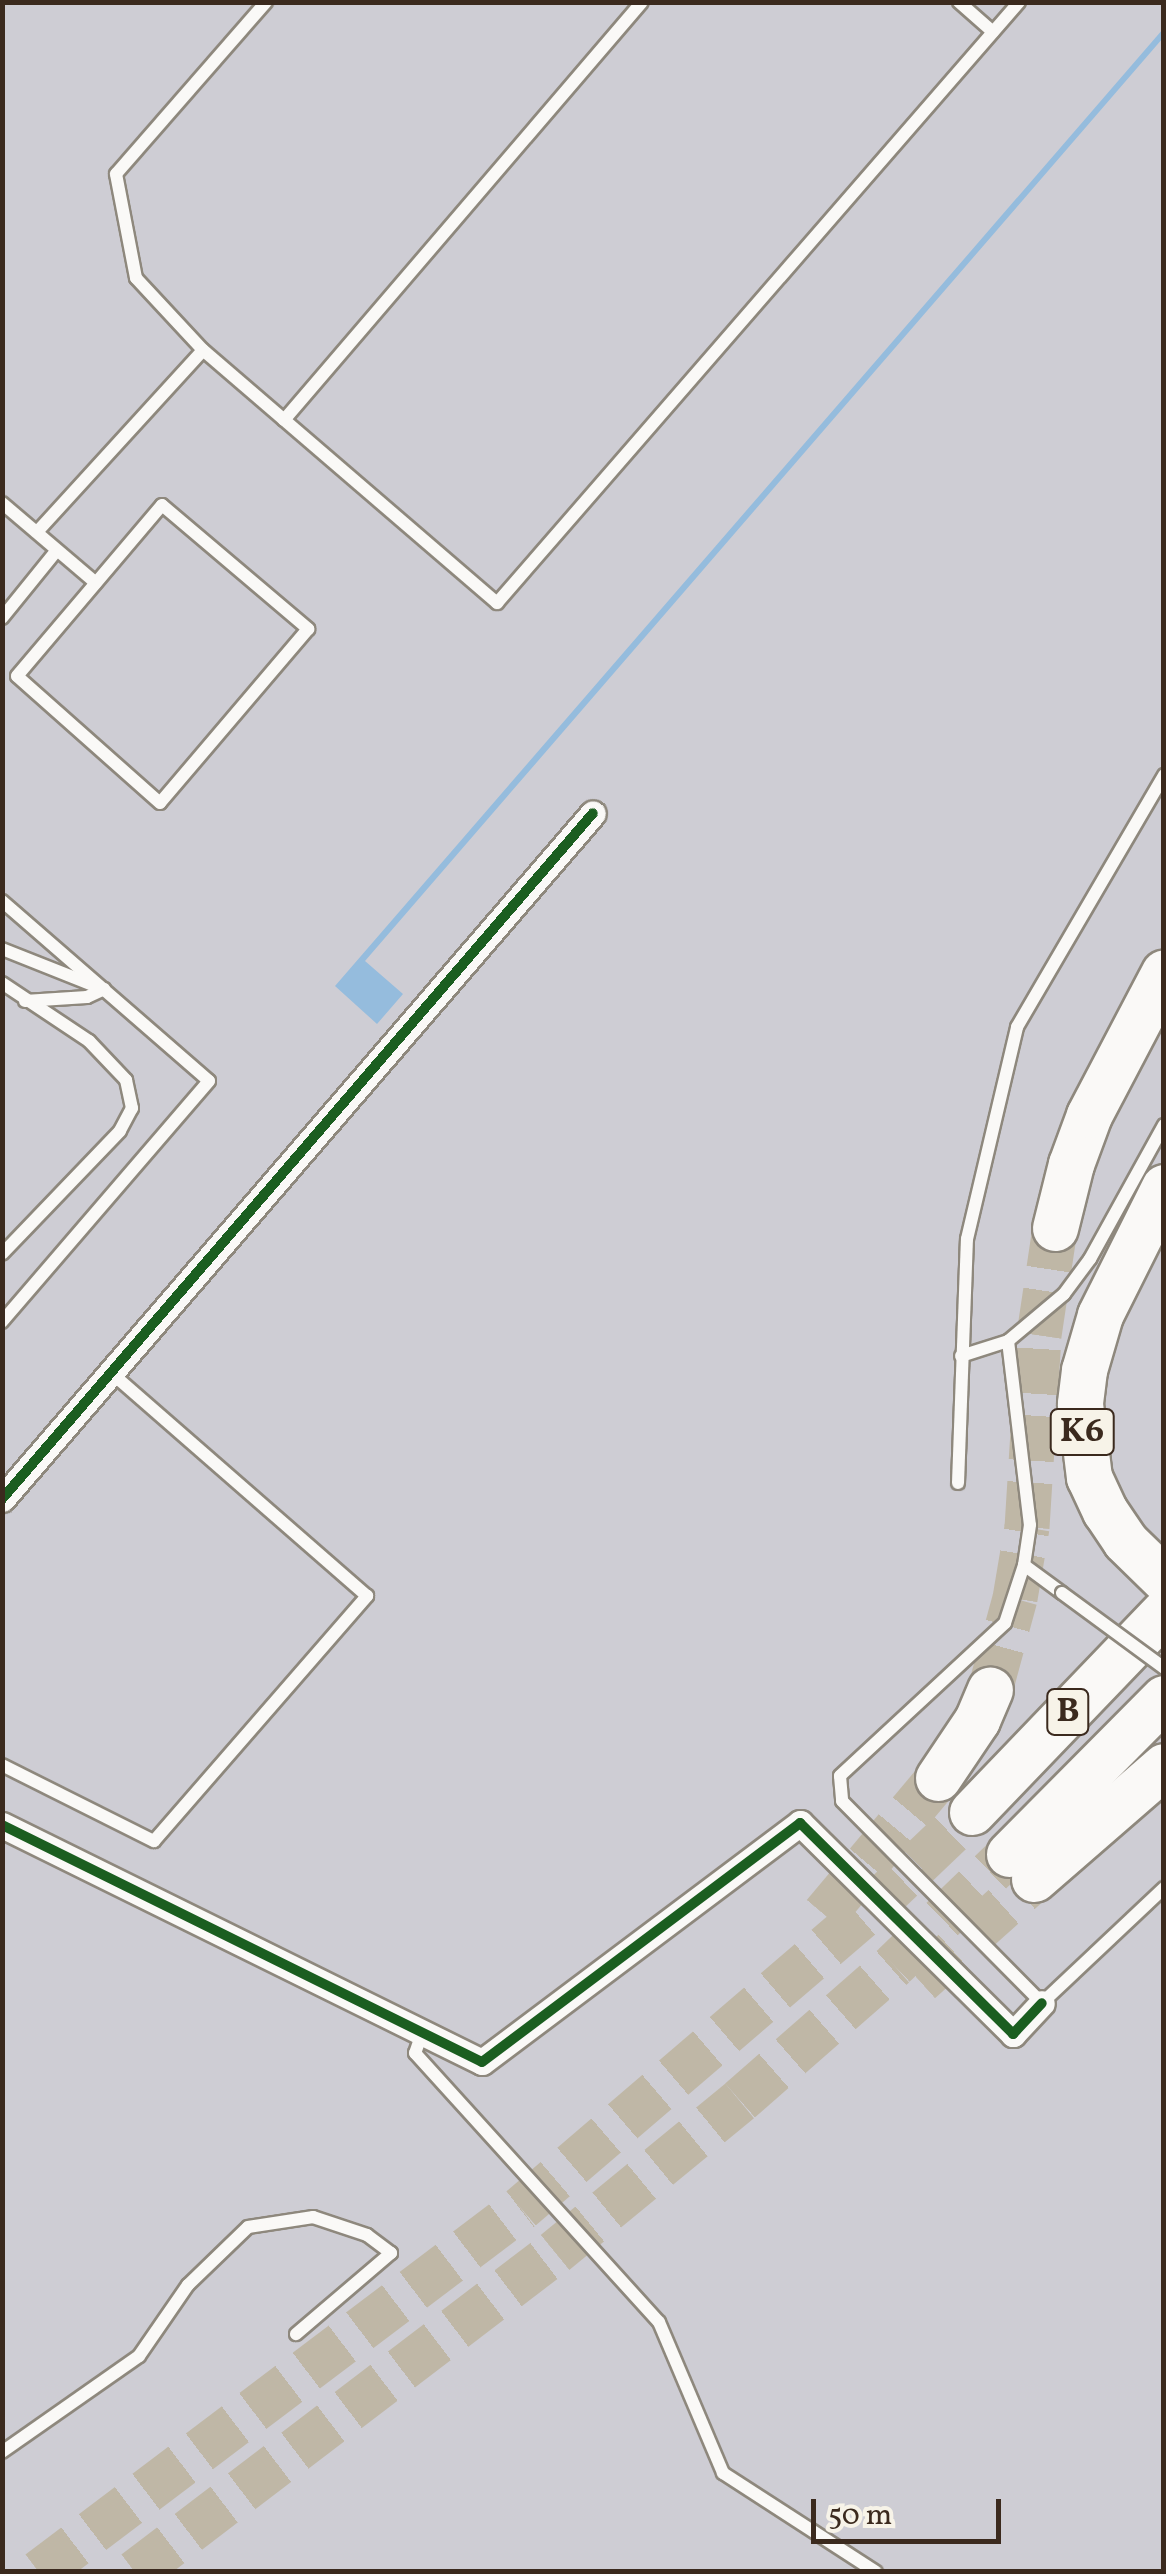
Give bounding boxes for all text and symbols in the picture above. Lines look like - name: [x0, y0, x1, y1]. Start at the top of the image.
- road number: K6: [1050, 1402, 1114, 1462]
- road number: B: [1046, 1682, 1090, 1742]
- scale bar: [816, 2479, 1006, 2541]
- text: 50 m: [828, 2495, 892, 2537]

